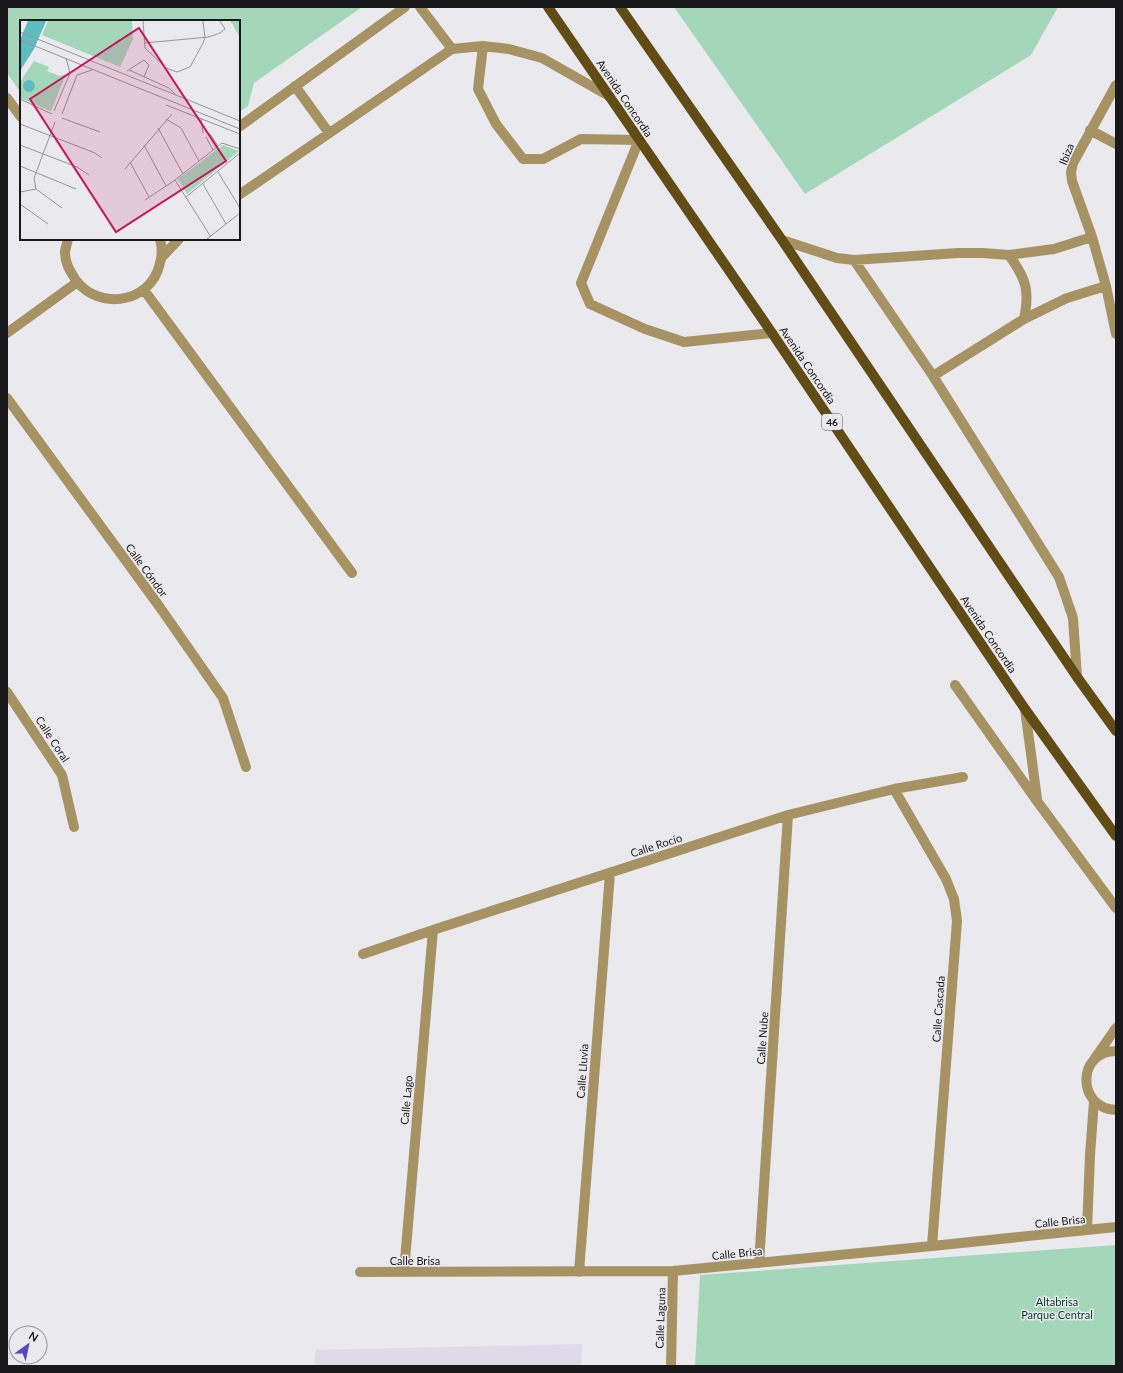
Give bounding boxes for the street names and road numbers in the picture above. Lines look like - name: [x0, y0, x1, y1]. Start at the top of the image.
- street label: Avenida Concordia: [594, 57, 656, 139]
- street label: Ibiza: [1056, 141, 1076, 167]
- street label: Avenida Concordia: [777, 324, 839, 406]
- road number: 46: [822, 414, 842, 430]
- street label: Calle Cóndor: [123, 541, 171, 599]
- street label: Avenida Concordia: [958, 593, 1020, 675]
- street label: Calle Coral: [33, 714, 73, 764]
- street label: Calle Rocío: [629, 831, 683, 859]
- street label: Calle Cascada: [929, 975, 947, 1043]
- street label: Calle Nube: [754, 1011, 770, 1065]
- street label: Calle Lluvia: [574, 1043, 590, 1099]
- street label: Calle Lago: [397, 1075, 415, 1125]
- street label: Calle Brisa: [1034, 1212, 1086, 1230]
- street label: Calle Brisa: [711, 1244, 763, 1262]
- street label: Calle Brisa: [390, 1254, 440, 1267]
- street label: Calle Laguna: [652, 1287, 668, 1349]

